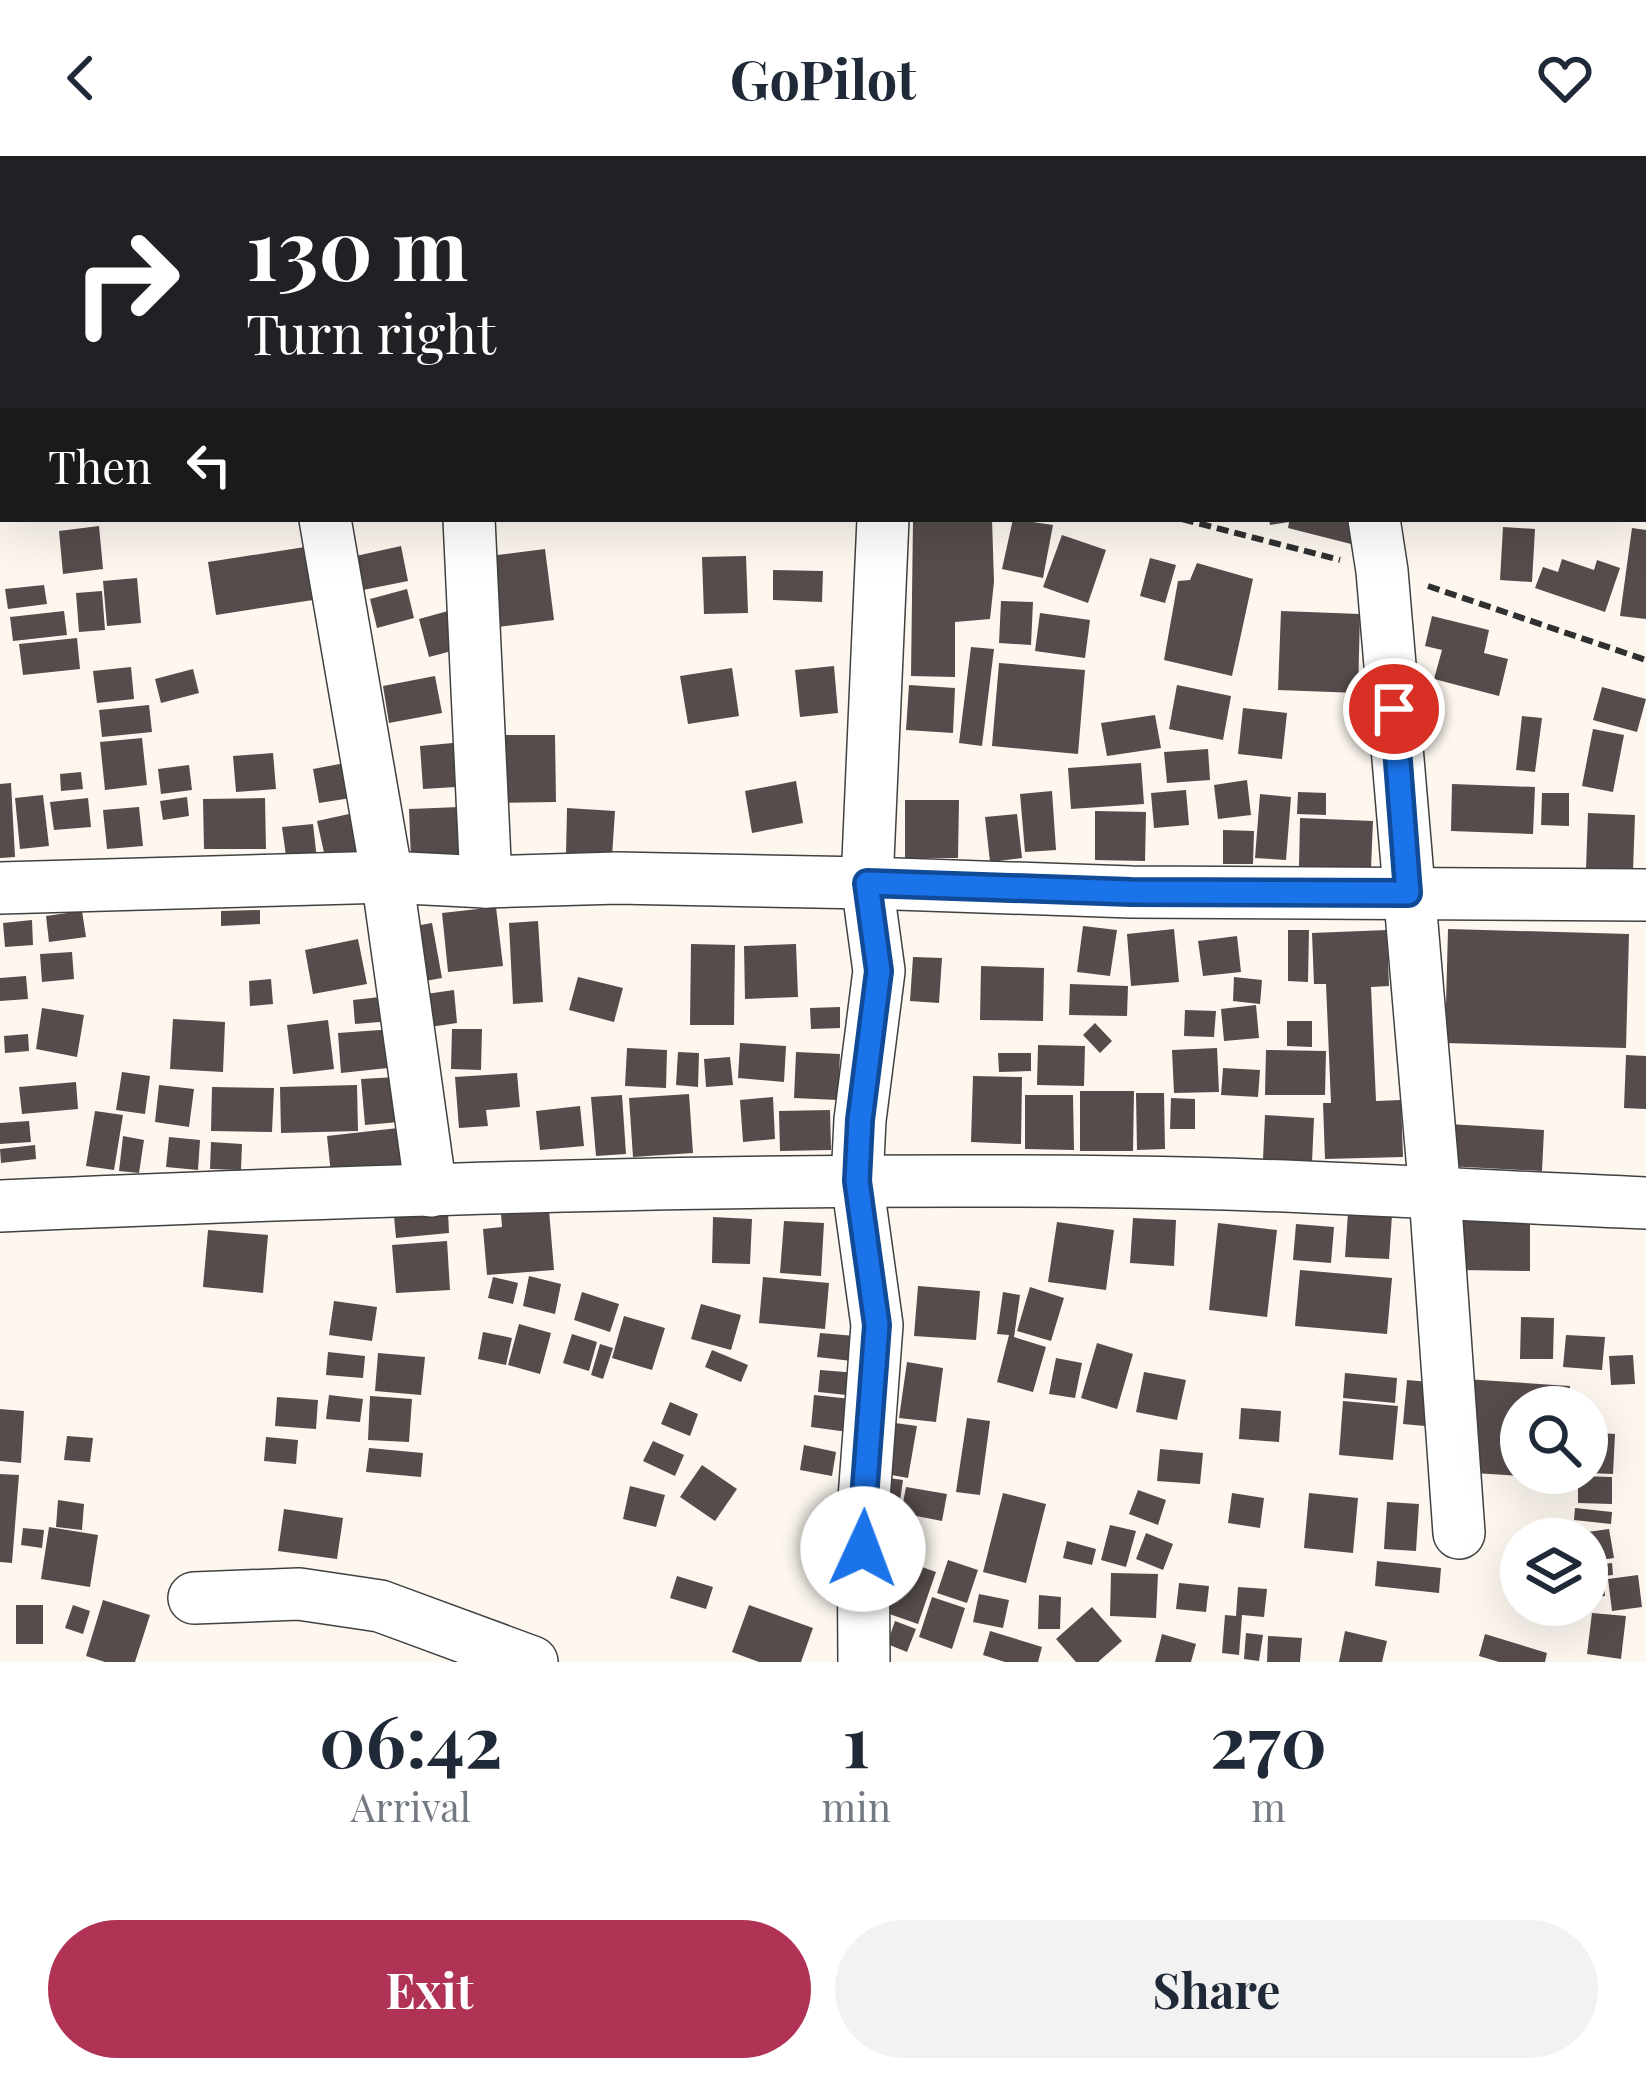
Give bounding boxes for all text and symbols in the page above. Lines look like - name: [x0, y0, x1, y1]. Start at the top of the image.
- text: GoPilot: [730, 42, 916, 114]
- icon: back: [48, 45, 114, 111]
- icon: heart: [1532, 45, 1598, 111]
- text: 130 m: [246, 190, 468, 302]
- icon: right: [48, 204, 204, 360]
- text: Turn right: [246, 297, 496, 369]
- icon: left: [176, 432, 242, 498]
- text: Then: [48, 435, 152, 495]
- pin: [1343, 658, 1445, 760]
- icon: arrive: [1361, 676, 1427, 742]
- map controls: [1500, 1386, 1608, 1626]
- button: search: [1500, 1386, 1608, 1494]
- position arrow: [800, 1486, 926, 1612]
- button: layers: [1500, 1518, 1608, 1626]
- text: 06:42: [319, 1690, 502, 1786]
- text: 1: [842, 1690, 870, 1786]
- text: 270: [1210, 1690, 1327, 1786]
- text: Arrival: [351, 1780, 471, 1832]
- text: min: [822, 1780, 891, 1832]
- text: m: [1251, 1780, 1286, 1832]
- button: Exit: [48, 1920, 811, 2058]
- button: Share: [835, 1920, 1598, 2058]

